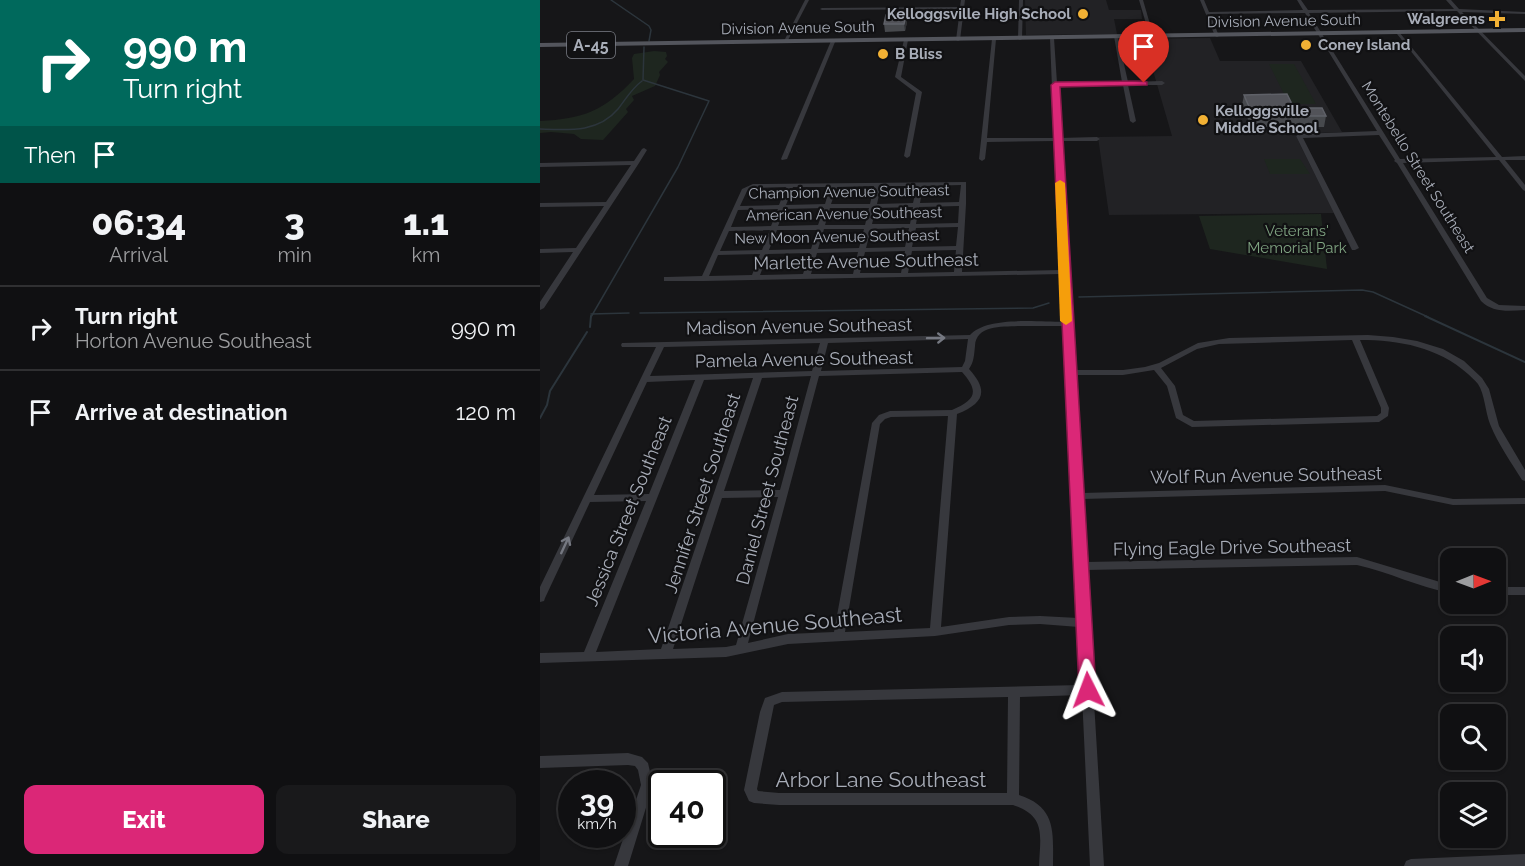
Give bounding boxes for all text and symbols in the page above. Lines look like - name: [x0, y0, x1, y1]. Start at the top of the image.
- place label: Kelloggsville High School: [887, 5, 1071, 23]
- marker: Kelloggsville High School: [1076, 7, 1090, 21]
- place label: Walgreens: [1407, 10, 1485, 28]
- street label: Division Avenue South: [1207, 11, 1361, 31]
- marker: Walgreens: [1490, 12, 1504, 26]
- street label: Division Avenue South: [721, 18, 875, 38]
- pin: [1118, 21, 1169, 83]
- text: 990 m: [123, 23, 247, 72]
- icon: right: [24, 24, 102, 102]
- icon: arrive: [1127, 30, 1160, 63]
- road number: A-45: [567, 32, 615, 58]
- place label: Coney Island: [1318, 36, 1411, 54]
- marker: Coney Island: [1299, 38, 1313, 52]
- place label: B Bliss: [895, 45, 942, 63]
- marker: B Bliss: [876, 47, 890, 61]
- text: Turn right: [123, 73, 242, 104]
- street label: Montebello Street Southeast: [1358, 78, 1478, 256]
- place label: Kelloggsville Middle School: [1215, 102, 1318, 137]
- marker: Kelloggsville Middle School: [1196, 113, 1210, 127]
- icon: arrive: [88, 138, 121, 171]
- text: Then: [24, 142, 76, 168]
- street label: Champion Avenue Southeast: [748, 181, 950, 203]
- text: 06:34: [91, 201, 186, 243]
- text: 3: [284, 201, 305, 243]
- text: 1.1: [403, 201, 449, 243]
- street label: American Avenue Southeast: [746, 203, 942, 225]
- park label: Veterans' Memorial Park: [1247, 222, 1347, 257]
- street label: New Moon Avenue Southeast: [734, 226, 940, 248]
- text: Arrival: [109, 243, 168, 267]
- text: min: [277, 243, 312, 267]
- text: km: [411, 243, 440, 267]
- street label: Marlette Avenue Southeast: [753, 249, 979, 273]
- text: Turn right: [75, 303, 178, 329]
- icon: right: [24, 312, 57, 345]
- street label: Madison Avenue Southeast: [686, 314, 912, 338]
- text: 990 m: [451, 315, 516, 341]
- text: Horton Avenue Southeast: [75, 329, 312, 353]
- one-way arrow: [925, 332, 945, 344]
- street label: Pamela Avenue Southeast: [695, 347, 913, 371]
- street label: Jennifer Street Southeast: [660, 390, 744, 596]
- street label: Daniel Street Southeast: [732, 393, 802, 587]
- icon: arrive: [24, 396, 57, 429]
- text: Arrive at destination: [75, 399, 288, 425]
- text: 120 m: [456, 399, 516, 425]
- street label: Jessica Street Southeast: [580, 413, 676, 609]
- street label: Wolf Run Avenue Southeast: [1150, 462, 1382, 488]
- street label: Flying Eagle Drive Southeast: [1113, 534, 1351, 560]
- one-way arrow: [559, 536, 571, 554]
- north arrow: [1440, 548, 1506, 614]
- map controls: [1440, 548, 1506, 848]
- street label: Victoria Avenue Southeast: [647, 601, 903, 649]
- button: sound: [1440, 626, 1506, 692]
- position arrow: [1056, 658, 1120, 722]
- button: search: [1440, 704, 1506, 770]
- street label: Arbor Lane Southeast: [776, 767, 986, 792]
- speed limit sign: 40: [648, 770, 726, 848]
- button: layers: [1440, 782, 1506, 848]
- text: 39: [580, 784, 614, 819]
- button: Exit: [24, 785, 264, 854]
- button: Share: [276, 785, 516, 854]
- text: km/h: [577, 815, 617, 833]

